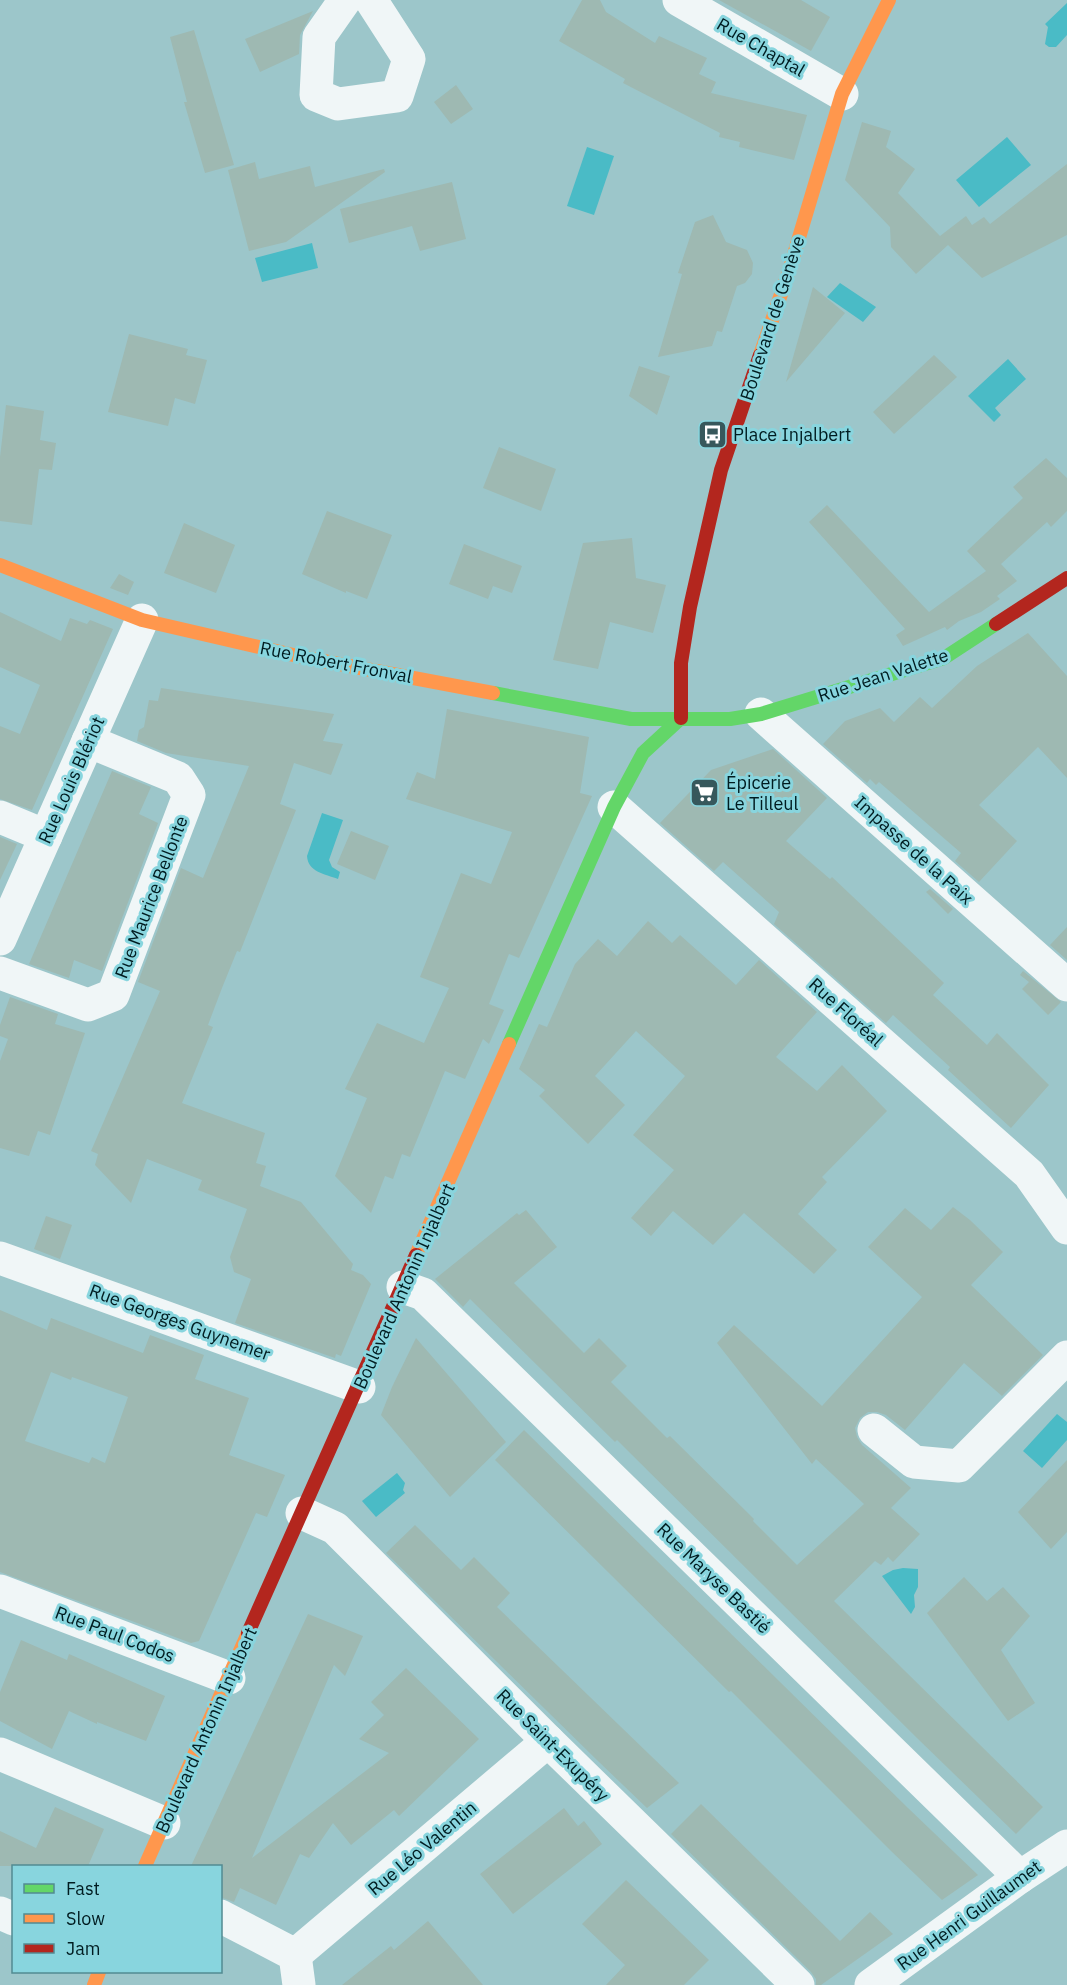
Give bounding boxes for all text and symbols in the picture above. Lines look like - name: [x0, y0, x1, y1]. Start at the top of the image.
- street label: Rue Chaptal: [713, 13, 809, 82]
- street label: Boulevard de Genève: [735, 233, 810, 403]
- bus stop icon: Place Injalbert: [696, 418, 728, 450]
- place label: Place Injalbert: [733, 423, 851, 446]
- street label: Rue Robert Fronval: [258, 636, 414, 688]
- street label: Rue Jean Valette: [815, 643, 951, 707]
- street label: Rue Louis Blériot: [33, 713, 109, 847]
- place label: Épicerie Le Tilleul: [726, 771, 799, 815]
- supermarket icon: Épicerie Le Tilleul: [689, 776, 721, 808]
- street label: Impasse de la Paix: [850, 791, 978, 909]
- street label: Rue Maurice Bellonte: [109, 812, 193, 982]
- street label: Rue Floréal: [804, 973, 888, 1051]
- street label: Boulevard Antonin Injalbert: [348, 1179, 460, 1393]
- street label: Rue Georges Guynemer: [86, 1279, 274, 1366]
- street label: Rue Maryse Bastié: [652, 1518, 776, 1638]
- street label: Rue Paul Codos: [52, 1601, 178, 1667]
- street label: Boulevard Antonin Injalbert: [150, 1623, 262, 1837]
- street label: Rue Saint-Exupéry: [492, 1684, 614, 1806]
- street label: Rue Léo Valentin: [363, 1796, 481, 1900]
- street label: Rue Henri Guillaumet: [892, 1855, 1046, 1975]
- legend: [12, 1865, 222, 1973]
- text: Fast: [66, 1877, 100, 1900]
- text: Slow: [66, 1907, 105, 1930]
- text: Jam: [66, 1937, 101, 1960]

